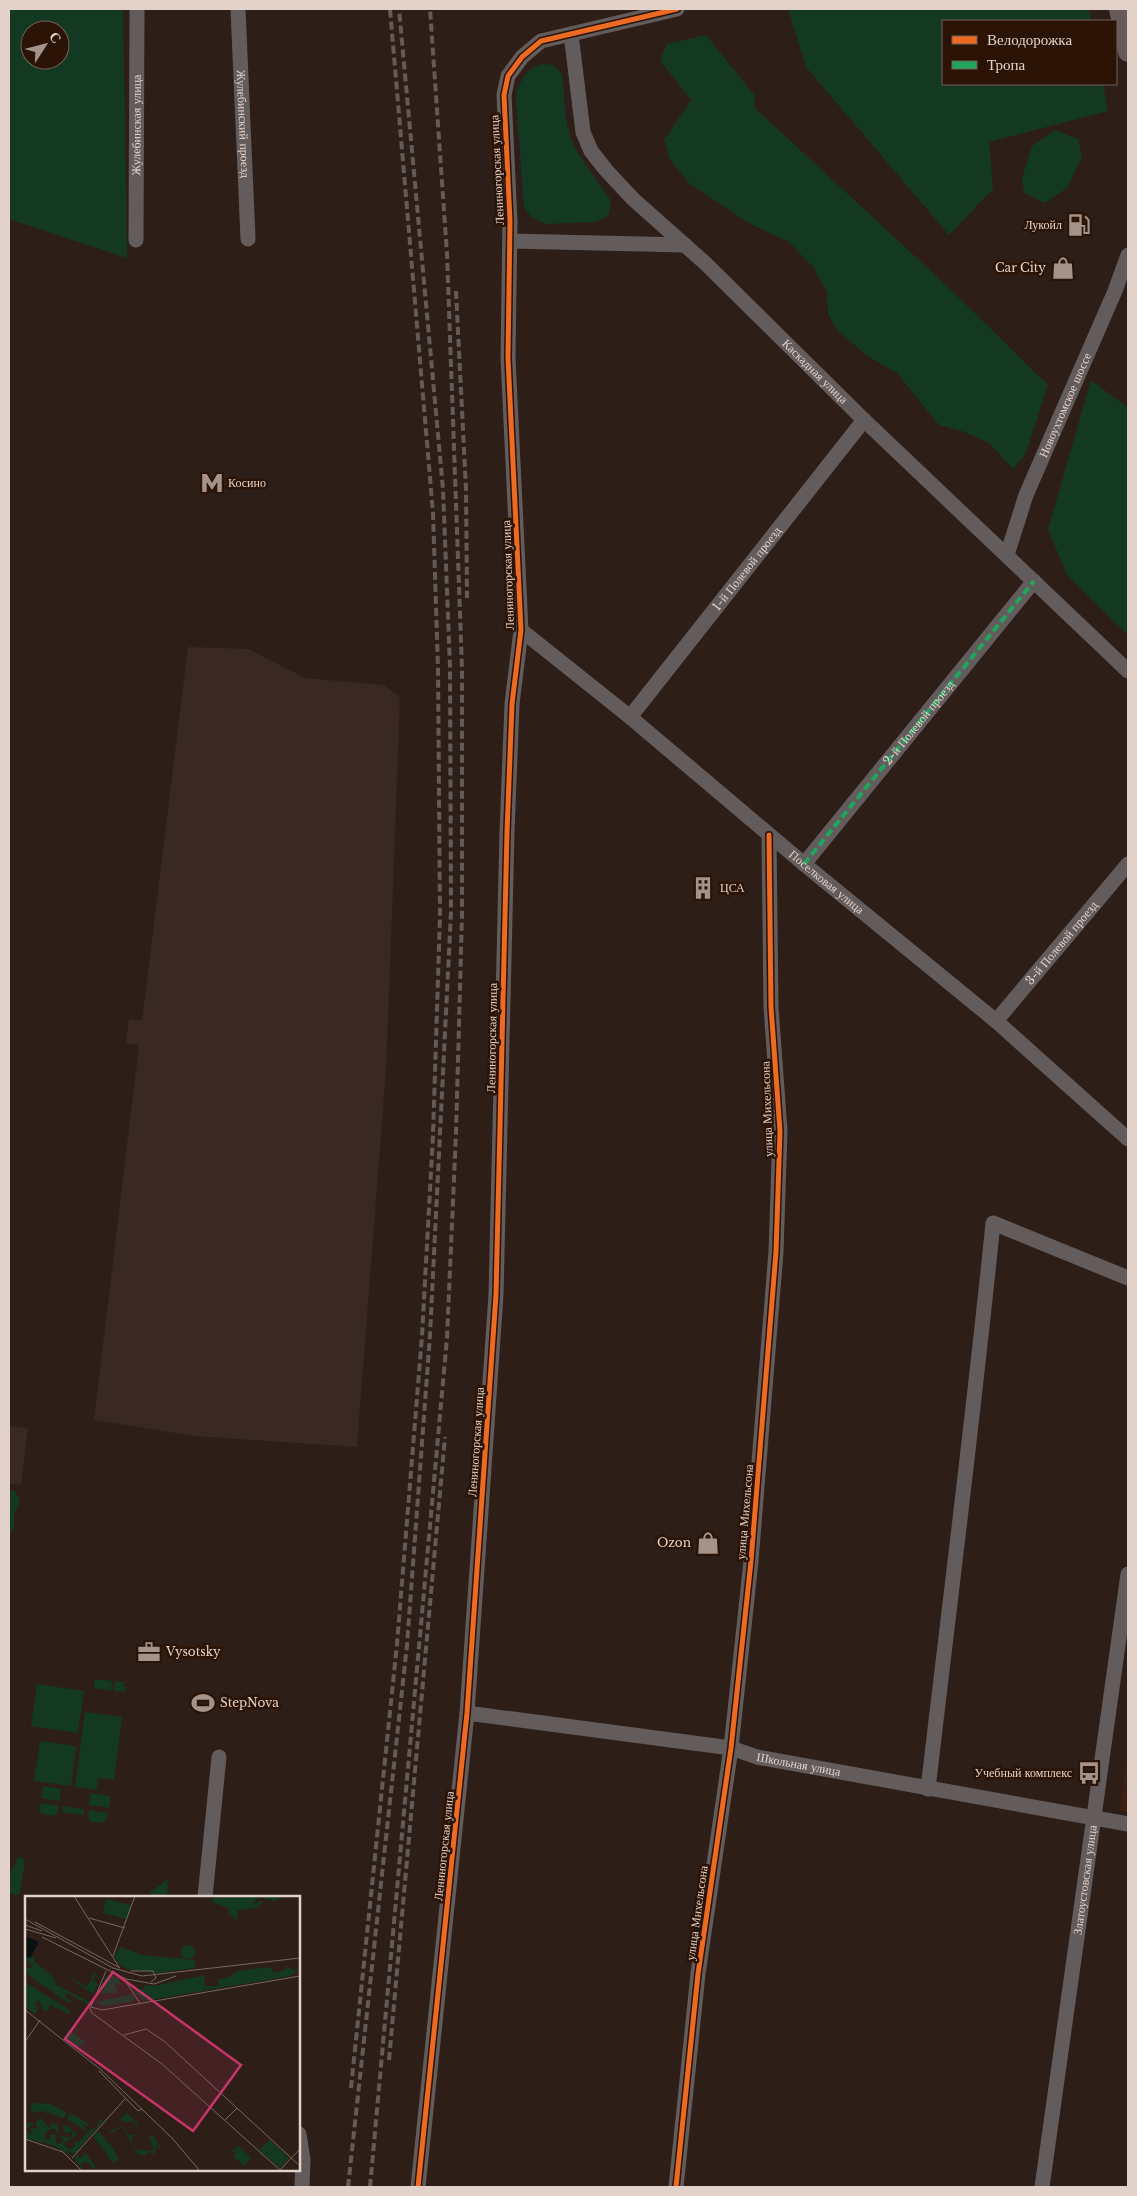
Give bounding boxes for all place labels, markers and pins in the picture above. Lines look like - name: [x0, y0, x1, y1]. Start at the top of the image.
- fuel station icon: Лукойл: [1066, 212, 1092, 238]
- place label: Лукойл: [1025, 217, 1062, 232]
- shop icon: Car City: [1050, 255, 1076, 281]
- place label: Car City: [995, 260, 1046, 275]
- metro station icon: Косино: [199, 470, 225, 496]
- place label: Косино: [228, 475, 266, 490]
- building icon: ЦСА: [690, 875, 716, 901]
- place label: ЦСА: [720, 880, 745, 895]
- shop icon: Ozon: [695, 1530, 721, 1556]
- place label: Ozon: [657, 1535, 691, 1550]
- office icon: Vysotsky: [136, 1639, 162, 1665]
- place label: Vysotsky: [165, 1644, 221, 1659]
- sports icon: StepNova: [190, 1690, 216, 1716]
- place label: StepNova: [220, 1695, 279, 1710]
- bus stop icon: Учебный комплекс: [1076, 1760, 1102, 1786]
- place label: Учебный комплекс: [975, 1765, 1072, 1780]

